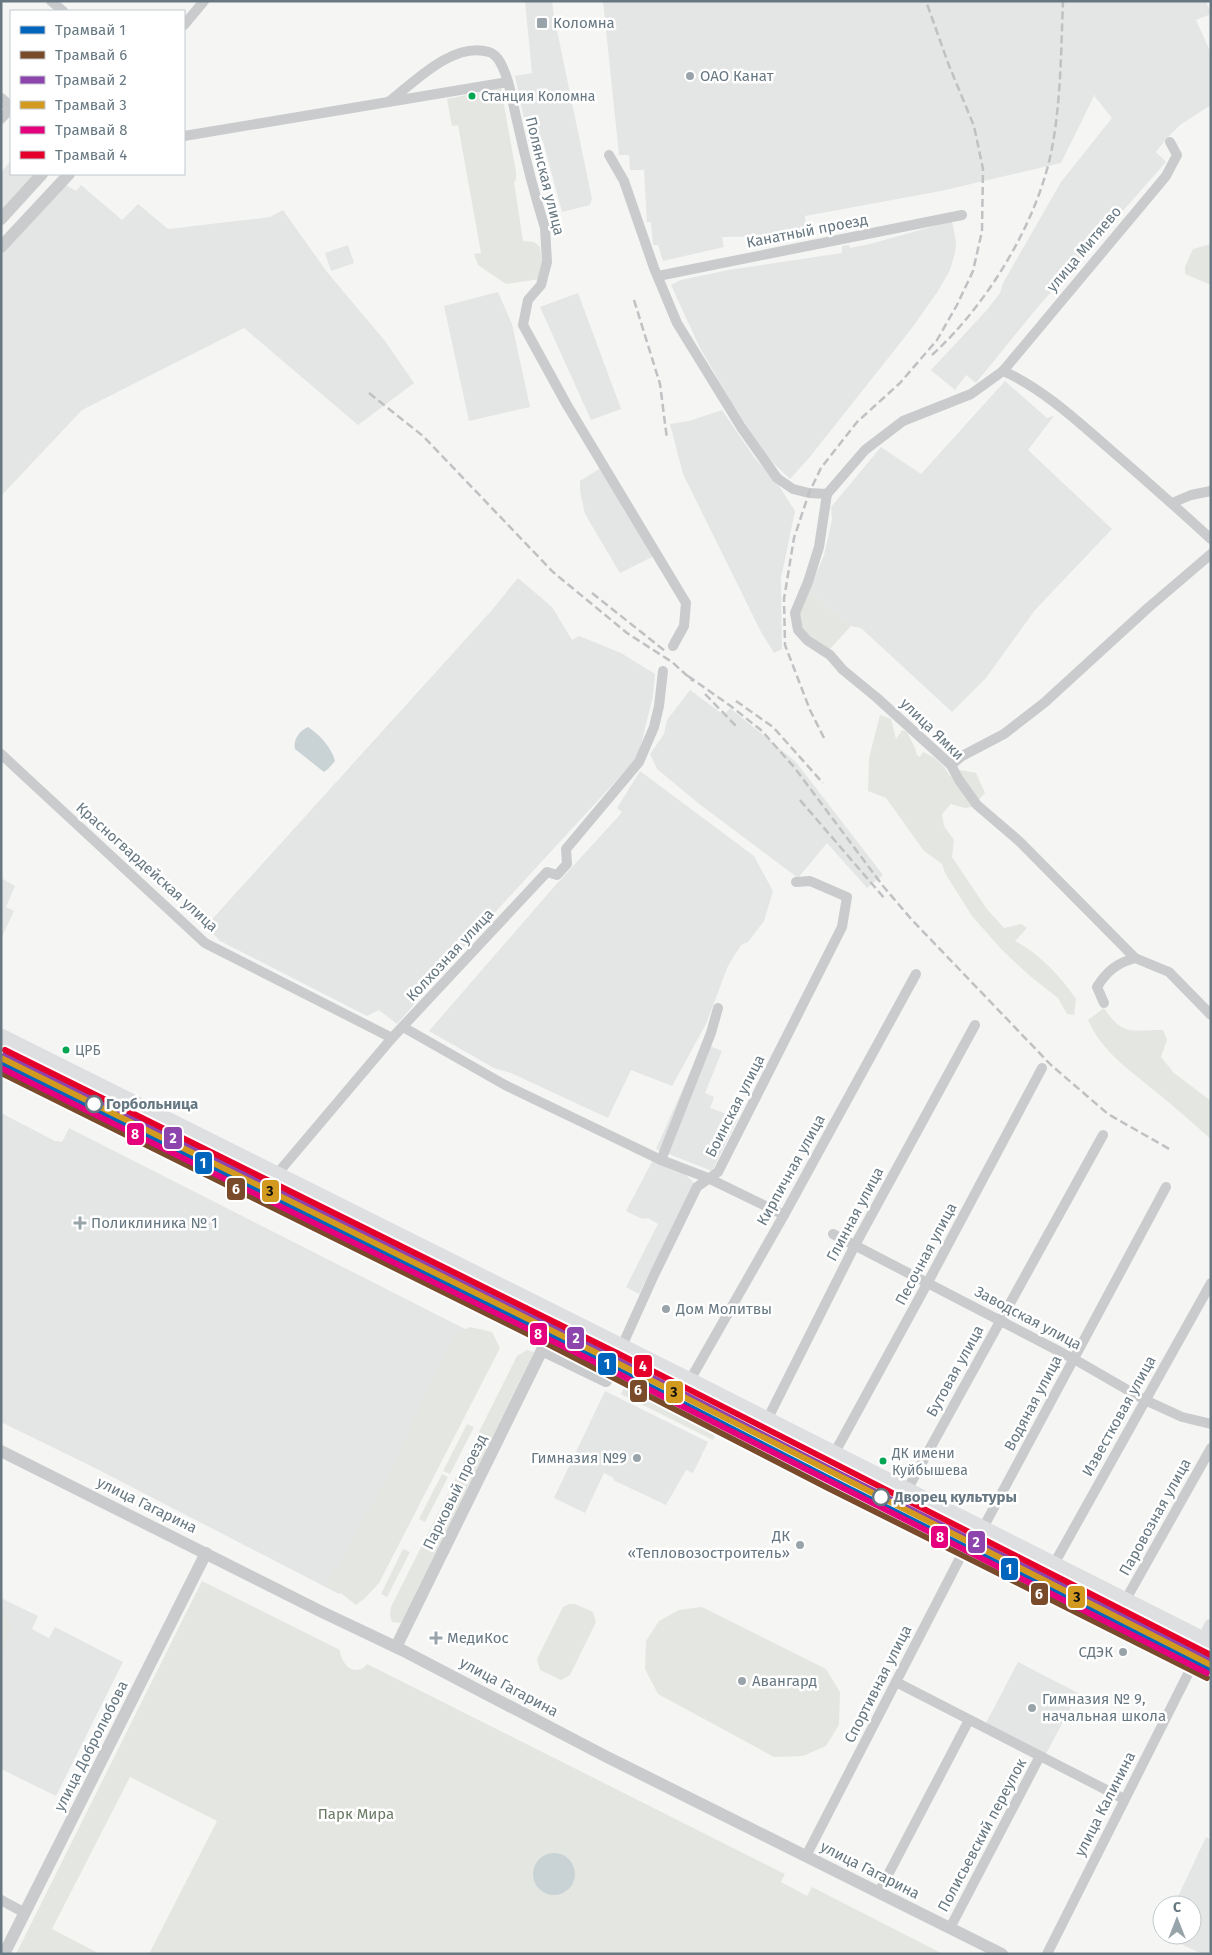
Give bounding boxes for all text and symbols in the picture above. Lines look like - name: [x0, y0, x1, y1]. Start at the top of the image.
- legend: [10, 10, 185, 175]
- place label: Коломна: [553, 14, 615, 32]
- marker: Коломна: [535, 16, 549, 30]
- text: Трамвай 1: [55, 21, 126, 39]
- text: Трамвай 6: [55, 46, 127, 64]
- place label: ОАО Канат: [700, 67, 774, 85]
- marker: ОАО Канат: [684, 70, 696, 82]
- text: Трамвай 2: [55, 71, 127, 89]
- place label: Станция Коломна: [481, 88, 595, 105]
- marker: Станция Коломна: [467, 91, 477, 101]
- text: Трамвай 3: [55, 96, 127, 114]
- street label: Полянская улица: [522, 115, 568, 237]
- text: Трамвай 8: [55, 121, 127, 139]
- text: Трамвай 4: [55, 146, 127, 164]
- street label: улица Митяево: [1043, 202, 1125, 296]
- street label: Канатный проезд: [745, 210, 869, 252]
- street label: улица Ямки: [896, 694, 968, 764]
- street label: Красногвардейская улица: [72, 799, 222, 935]
- street label: Колхозная улица: [402, 905, 498, 1005]
- place label: ЦРБ: [75, 1042, 101, 1059]
- marker: ЦРБ: [61, 1045, 71, 1055]
- street label: Боинская улица: [701, 1052, 769, 1160]
- marker: Горбольница: [85, 1095, 103, 1113]
- place label: Горбольница: [106, 1095, 198, 1113]
- street label: Кирпичная улица: [753, 1111, 829, 1229]
- line badge: 8: [126, 1122, 145, 1146]
- text: 8: [131, 1126, 139, 1143]
- line badge: 2: [163, 1126, 183, 1150]
- text: 2: [169, 1130, 177, 1147]
- line badge: 1: [194, 1151, 213, 1175]
- text: 1: [200, 1155, 206, 1172]
- street label: Глинная улица: [823, 1164, 887, 1264]
- line badge: 6: [226, 1177, 246, 1201]
- line badge: 3: [261, 1179, 280, 1203]
- text: 6: [232, 1181, 240, 1198]
- text: 3: [265, 1183, 274, 1200]
- street label: Песочная улица: [891, 1200, 961, 1308]
- place label: Поликлиника № 1: [91, 1214, 218, 1232]
- marker: Поликлиника № 1: [73, 1216, 87, 1230]
- street label: Заводская улица: [972, 1282, 1084, 1354]
- place label: Дом Молитвы: [675, 1300, 772, 1318]
- marker: Дом Молитвы: [660, 1303, 672, 1315]
- line badge: 8: [529, 1322, 548, 1346]
- street label: Бутовая улица: [922, 1322, 988, 1420]
- text: 8: [534, 1326, 542, 1343]
- line badge: 2: [566, 1326, 585, 1350]
- text: 2: [572, 1330, 580, 1347]
- line badge: 1: [597, 1352, 617, 1376]
- street label: Водяная улица: [1000, 1352, 1066, 1454]
- street label: Известковая улица: [1078, 1353, 1160, 1479]
- line badge: 4: [633, 1354, 653, 1378]
- text: 1: [604, 1356, 610, 1373]
- text: 4: [639, 1358, 647, 1375]
- line badge: 6: [629, 1379, 648, 1403]
- line badge: 3: [665, 1380, 684, 1404]
- text: 6: [634, 1382, 642, 1399]
- text: 3: [669, 1384, 678, 1401]
- street label: Парковый проезд: [419, 1431, 491, 1553]
- place label: ДК имени Куйбышева: [891, 1445, 968, 1479]
- place label: Гимназия №9: [531, 1449, 627, 1467]
- marker: Гимназия №9: [631, 1452, 643, 1464]
- street label: Паровозная улица: [1115, 1455, 1195, 1579]
- marker: ДК имени Куйбышева: [878, 1456, 888, 1466]
- street label: улица Гагарина: [94, 1473, 200, 1537]
- marker: Дворец культуры: [872, 1488, 890, 1506]
- place label: Дворец культуры: [893, 1488, 1017, 1506]
- line badge: 8: [930, 1525, 949, 1549]
- place label: ДК «Тепловозостроитель»: [627, 1527, 790, 1562]
- text: 8: [936, 1529, 944, 1546]
- line badge: 2: [967, 1530, 986, 1554]
- text: 2: [972, 1534, 980, 1551]
- marker: ДК «Тепловозостроитель»: [794, 1539, 806, 1551]
- line badge: 1: [1000, 1557, 1019, 1581]
- text: 1: [1006, 1561, 1012, 1578]
- line badge: 6: [1030, 1582, 1049, 1606]
- line badge: 3: [1067, 1585, 1086, 1609]
- text: 6: [1035, 1586, 1043, 1603]
- text: 3: [1072, 1589, 1081, 1606]
- street label: Спортивная улица: [841, 1622, 915, 1746]
- place label: МедиКос: [447, 1629, 509, 1647]
- marker: МедиКос: [429, 1631, 443, 1645]
- place label: СДЭК: [1079, 1643, 1113, 1661]
- marker: СДЭК: [1117, 1646, 1129, 1658]
- street label: улица Гагарина: [457, 1653, 561, 1721]
- place label: Авангард: [752, 1672, 817, 1690]
- marker: Авангард: [736, 1675, 748, 1687]
- street label: улица Добролюбова: [50, 1678, 132, 1814]
- place label: Гимназия № 9, начальная школа: [1042, 1690, 1166, 1725]
- marker: Гимназия № 9, начальная школа: [1026, 1702, 1038, 1714]
- street label: улица Калинина: [1071, 1749, 1139, 1859]
- street label: Полисьевский переулок: [934, 1755, 1030, 1915]
- park label: Парк Мира: [318, 1805, 394, 1823]
- street label: улица Гагарина: [817, 1837, 923, 1903]
- north arrow: [1152, 1895, 1202, 1945]
- text: С: [1173, 1899, 1181, 1916]

